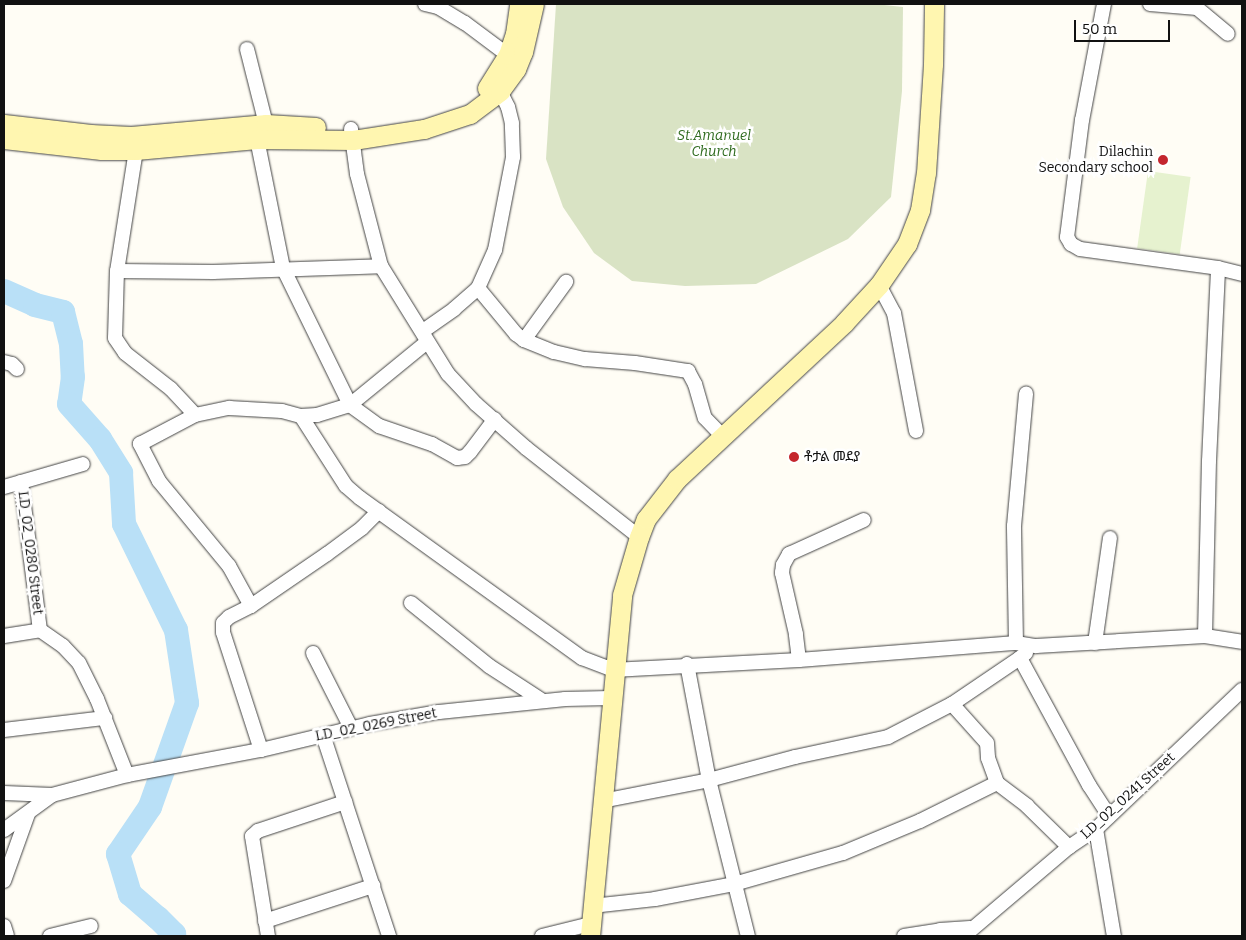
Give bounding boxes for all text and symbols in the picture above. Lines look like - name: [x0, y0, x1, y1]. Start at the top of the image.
- scale bar: [1076, 10, 1172, 42]
- text: 50 m: [1082, 20, 1117, 38]
- park label: St.Amanuel Church: [677, 128, 751, 160]
- place label: Dilachin Secondary school: [1038, 144, 1153, 176]
- marker: Dilachin Secondary school: [1157, 154, 1169, 166]
- place label: ቶታል መደያ: [804, 449, 860, 465]
- marker: ቶታል መደያ: [788, 451, 800, 463]
- street label: LD_02_0280 Street: [14, 490, 46, 616]
- street label: LD_02_0269 Street: [314, 705, 438, 745]
- street label: LD_02_0241 Street: [1077, 749, 1179, 843]

